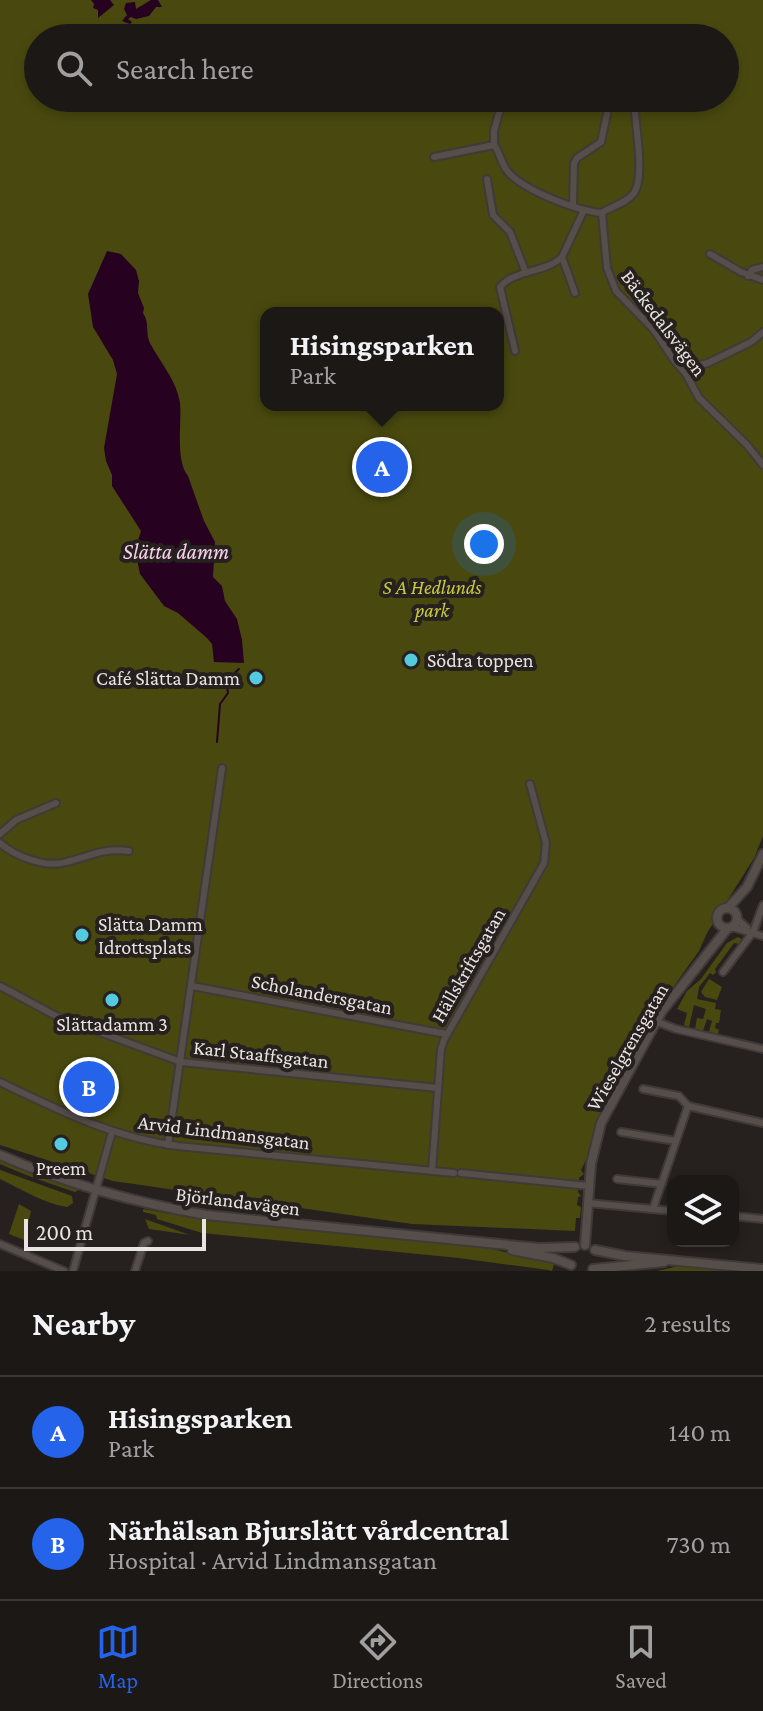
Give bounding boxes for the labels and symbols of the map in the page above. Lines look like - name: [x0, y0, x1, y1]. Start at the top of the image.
- street label: Bäckedalsvägen: [616, 266, 711, 381]
- pin: A: [356, 437, 408, 497]
- your location: [464, 524, 504, 564]
- water label: Slätta damm: [123, 539, 229, 564]
- park label: S A Hedlunds park: [383, 576, 482, 622]
- place label: Södra toppen: [427, 649, 534, 672]
- marker: Södra toppen: [402, 651, 420, 669]
- place label: Café Slätta Damm: [96, 667, 240, 689]
- marker: Café Slätta Damm: [247, 669, 265, 687]
- street label: Hällskriftsgatan: [426, 904, 511, 1027]
- place label: Slätta Damm Idrottsplats: [98, 913, 203, 959]
- marker: Slätta Damm Idrottsplats: [73, 926, 91, 944]
- street label: Scholandersgatan: [250, 970, 395, 1019]
- street label: Wieselgrensgatan: [582, 979, 673, 1115]
- marker: Slättadamm 3: [103, 991, 121, 1009]
- place label: Slättadamm 3: [56, 1013, 168, 1035]
- street label: Karl Staaffsgatan: [192, 1036, 330, 1073]
- pin: B: [63, 1057, 115, 1117]
- street label: Arvid Lindmansgatan: [137, 1111, 311, 1154]
- marker: Preem: [52, 1135, 70, 1153]
- place label: Preem: [36, 1157, 86, 1179]
- street label: Björlandavägen: [174, 1182, 302, 1221]
- scale bar: [24, 1215, 206, 1251]

